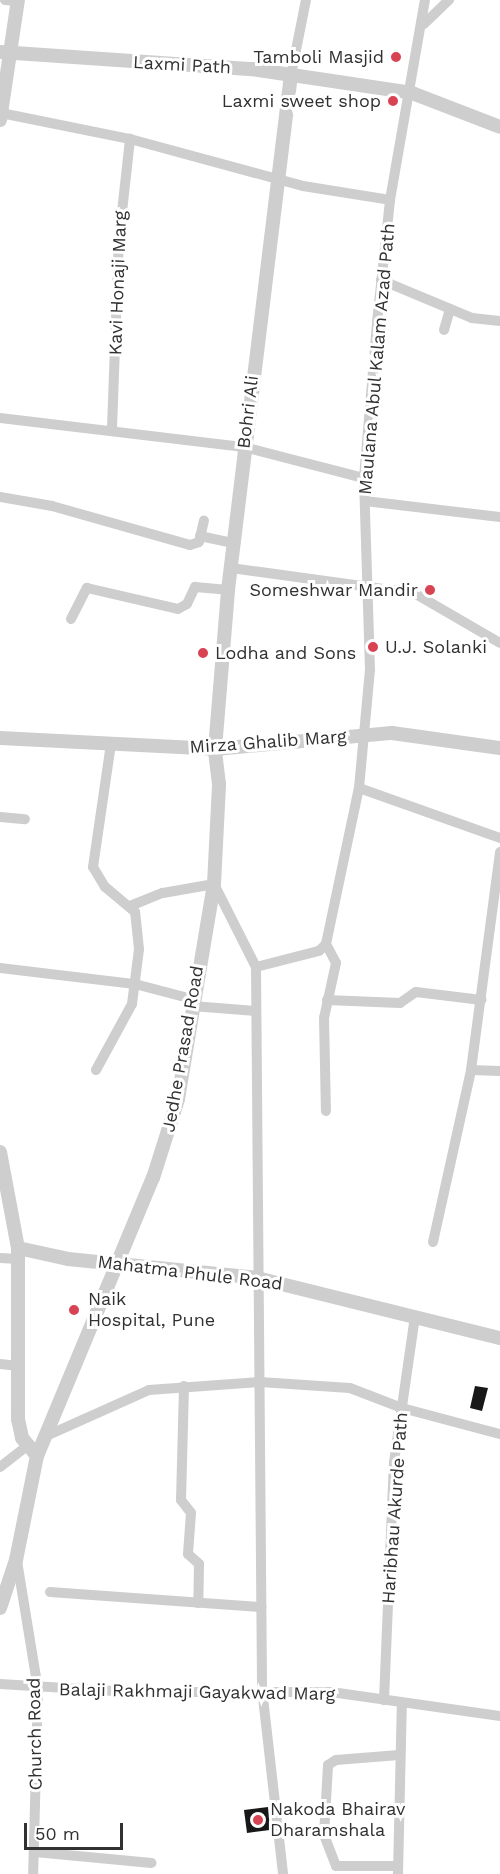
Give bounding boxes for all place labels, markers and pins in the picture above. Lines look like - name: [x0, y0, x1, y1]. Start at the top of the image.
- place label: Tamboli Masjid: [253, 46, 384, 68]
- marker: Tamboli Masjid: [389, 50, 403, 64]
- place label: Laxmi sweet shop: [222, 90, 381, 112]
- marker: Laxmi sweet shop: [386, 94, 400, 108]
- place label: Someshwar Mandir: [249, 579, 418, 601]
- marker: Someshwar Mandir: [423, 583, 437, 597]
- place label: U.J. Solanki: [385, 636, 487, 658]
- marker: U.J. Solanki: [366, 640, 380, 654]
- place label: Lodha and Sons: [215, 642, 357, 664]
- marker: Lodha and Sons: [196, 646, 210, 660]
- place label: Naik Hospital, Pune: [88, 1289, 215, 1332]
- marker: Naik Hospital, Pune: [65, 1301, 83, 1319]
- place label: Nakoda Bhairav Dharamshala: [270, 1799, 406, 1842]
- marker: Nakoda Bhairav Dharamshala: [251, 1813, 265, 1827]

